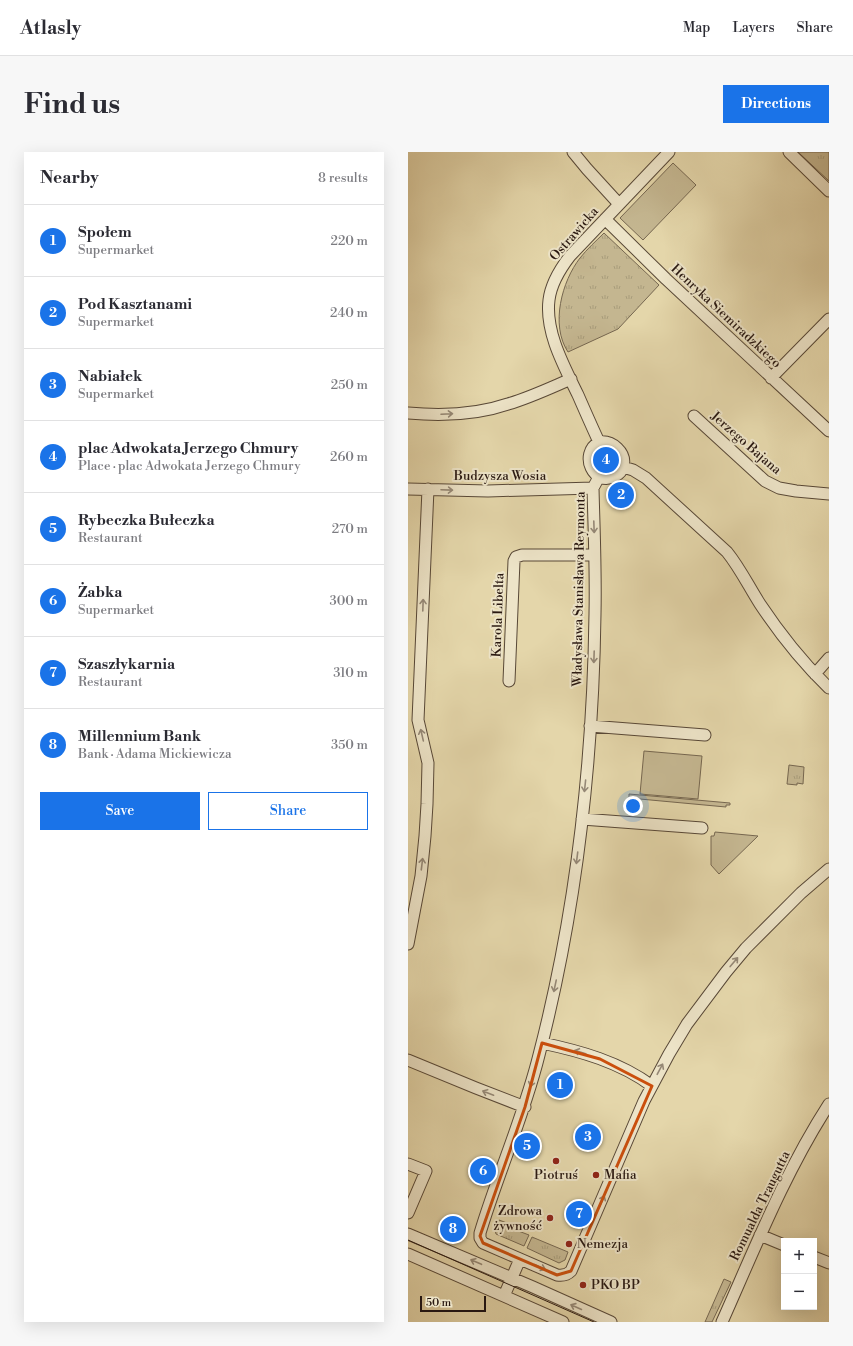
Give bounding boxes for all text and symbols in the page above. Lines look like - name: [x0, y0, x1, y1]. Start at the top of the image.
- text: Atlasly: [20, 16, 81, 40]
- text: Map: [683, 19, 710, 37]
- text: Layers: [732, 19, 775, 37]
- text: Share: [797, 19, 833, 37]
- button: Directions: [723, 85, 829, 123]
- text: Find us: [24, 87, 120, 122]
- text: Nearby: [40, 167, 99, 189]
- text: 8 results: [318, 170, 368, 186]
- street label: Ostrawicka: [546, 203, 602, 264]
- text: Społem: [78, 223, 132, 242]
- text: 1: [50, 233, 56, 249]
- text: 220 m: [330, 233, 368, 249]
- text: Supermarket: [78, 242, 154, 258]
- street label: Henryka Siemiradzkiego: [668, 261, 784, 371]
- text: Pod Kasztanami: [78, 295, 192, 314]
- text: 2: [49, 305, 57, 321]
- text: 240 m: [330, 305, 368, 321]
- text: Supermarket: [78, 314, 154, 330]
- text: Nabiałek: [78, 367, 142, 386]
- text: 3: [49, 377, 57, 393]
- text: 250 m: [331, 377, 368, 393]
- text: Supermarket: [78, 386, 154, 402]
- street label: Jerzego Bajana: [707, 407, 785, 478]
- one-way arrow: [440, 411, 453, 418]
- text: plac Adwokata Jerzego Chmury: [78, 439, 298, 458]
- pin: 4: [593, 445, 619, 475]
- text: 4: [49, 449, 57, 465]
- text: 260 m: [330, 449, 368, 465]
- text: Place · plac Adwokata Jerzego Chmury: [78, 458, 301, 474]
- street label: Budzysza Wosia: [453, 468, 547, 484]
- pin: 2: [608, 480, 634, 510]
- one-way arrow: [440, 486, 453, 494]
- street label: Władysława Stanisława Reymonta: [569, 491, 589, 688]
- text: Rybeczka Bułeczka: [78, 511, 215, 530]
- one-way arrow: [590, 520, 598, 533]
- text: 5: [49, 521, 57, 537]
- text: 270 m: [332, 521, 368, 537]
- text: Restaurant: [78, 530, 143, 546]
- street label: Karola Libelta: [489, 572, 507, 658]
- text: Żabka: [78, 583, 122, 602]
- text: 6: [49, 593, 57, 609]
- text: 300 m: [330, 593, 368, 609]
- one-way arrow: [419, 599, 427, 612]
- text: Supermarket: [78, 602, 154, 618]
- one-way arrow: [590, 650, 598, 663]
- text: Szaszłykarnia: [78, 655, 175, 674]
- text: 7: [49, 665, 57, 681]
- text: 310 m: [333, 665, 368, 681]
- text: Restaurant: [78, 674, 143, 690]
- text: Millennium Bank: [78, 727, 201, 746]
- one-way arrow: [417, 729, 425, 742]
- text: 8: [49, 737, 57, 753]
- text: 350 m: [331, 737, 368, 753]
- text: Bank · Adama Mickiewicza: [78, 746, 232, 762]
- one-way arrow: [582, 779, 589, 792]
- button: Save: [40, 792, 200, 830]
- button: Share: [208, 792, 368, 830]
- your location: [623, 796, 643, 816]
- one-way arrow: [573, 851, 580, 864]
- one-way arrow: [418, 858, 426, 871]
- one-way arrow: [729, 957, 738, 967]
- one-way arrow: [551, 979, 559, 992]
- one-way arrow: [574, 1048, 587, 1055]
- one-way arrow: [657, 1063, 665, 1075]
- pin: 1: [547, 1070, 573, 1100]
- one-way arrow: [528, 1074, 535, 1087]
- one-way arrow: [483, 1089, 495, 1097]
- pin: 3: [575, 1122, 601, 1152]
- pin: 5: [514, 1131, 540, 1161]
- street label: Romualda Traugutta: [726, 1148, 794, 1264]
- pin: 6: [470, 1156, 496, 1186]
- marker: Piotruś: [551, 1156, 561, 1166]
- place label: Piotruś: [534, 1167, 578, 1183]
- place label: Mafia: [604, 1167, 637, 1183]
- marker: Mafia: [591, 1170, 601, 1180]
- one-way arrow: [599, 1195, 606, 1207]
- pin: 7: [566, 1199, 592, 1229]
- place label: Zdrowa żywność: [493, 1203, 542, 1234]
- marker: Zdrowa żywność: [545, 1213, 555, 1223]
- pin: 8: [440, 1214, 466, 1244]
- place label: Nemezja: [577, 1236, 629, 1252]
- map controls: [781, 1238, 817, 1310]
- button: +: [781, 1238, 817, 1274]
- marker: Nemezja: [564, 1239, 574, 1249]
- one-way arrow: [471, 1258, 483, 1266]
- one-way arrow: [533, 1264, 545, 1272]
- button: −: [781, 1274, 817, 1310]
- place label: PKO BP: [591, 1277, 640, 1293]
- marker: PKO BP: [578, 1280, 588, 1290]
- scale bar: [420, 1294, 486, 1313]
- text: 50 m: [426, 1296, 451, 1310]
- one-way arrow: [570, 1302, 582, 1310]

